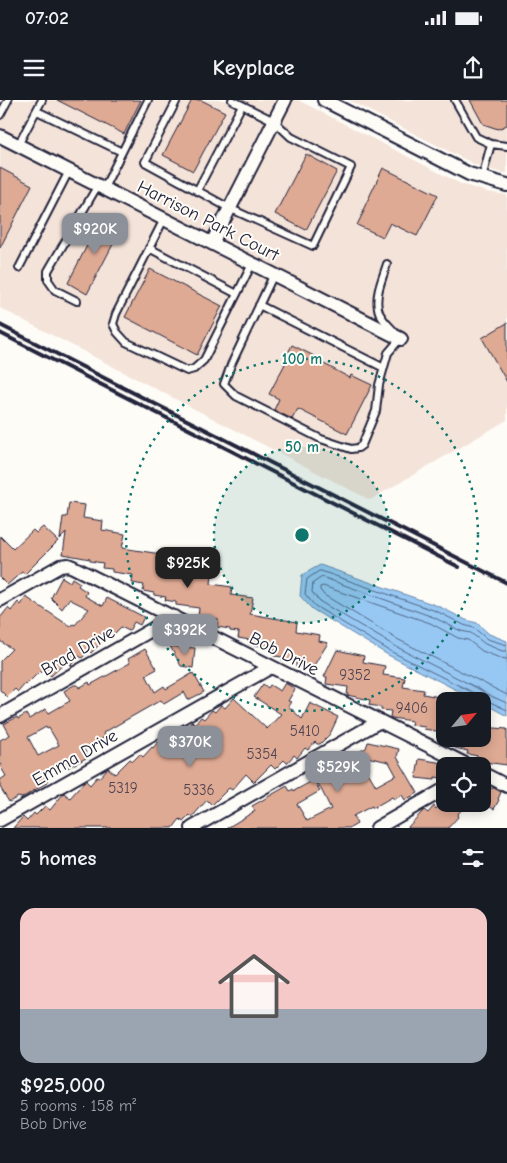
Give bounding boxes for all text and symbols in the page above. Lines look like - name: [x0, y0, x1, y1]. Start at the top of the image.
- text: 07:02: [25, 7, 69, 29]
- icon: menu: [20, 54, 48, 82]
- icon: share: [459, 54, 487, 82]
- text: Keyplace: [212, 55, 295, 81]
- street label: Harrison Park Court: [134, 176, 283, 266]
- pin: $920K: [60, 212, 130, 255]
- text: $920K: [73, 220, 117, 238]
- text: 100 m: [282, 350, 322, 368]
- text: 50 m: [285, 438, 319, 456]
- centre of rings: [293, 526, 311, 544]
- pin: $925K: [153, 546, 223, 589]
- text: $925K: [166, 554, 210, 572]
- pin: $392K: [150, 614, 220, 656]
- text: $392K: [164, 621, 206, 639]
- street label: Brad Drive: [37, 622, 119, 680]
- street label: Bob Drive: [246, 628, 322, 680]
- house number: 9352: [339, 666, 371, 684]
- north arrow: [436, 692, 491, 748]
- map controls: [436, 692, 491, 812]
- house number: 9406: [396, 699, 428, 717]
- house number: 5410: [290, 722, 320, 740]
- street label: Emma Drive: [29, 725, 121, 791]
- pin: $370K: [155, 726, 225, 768]
- text: $370K: [169, 733, 211, 751]
- house number: 5354: [246, 745, 278, 763]
- pin: $529K: [303, 750, 373, 793]
- button: locate: [436, 757, 491, 812]
- text: $529K: [316, 758, 360, 776]
- house number: 5319: [108, 779, 138, 797]
- house number: 5336: [183, 781, 215, 799]
- icon: filters: [459, 844, 487, 872]
- text: 5 homes: [20, 846, 97, 870]
- icon: home: [209, 941, 299, 1031]
- text: $925,000: [20, 1073, 105, 1097]
- text: 5 rooms · 158 m²: [20, 1097, 136, 1115]
- text: Bob Drive: [20, 1115, 87, 1133]

